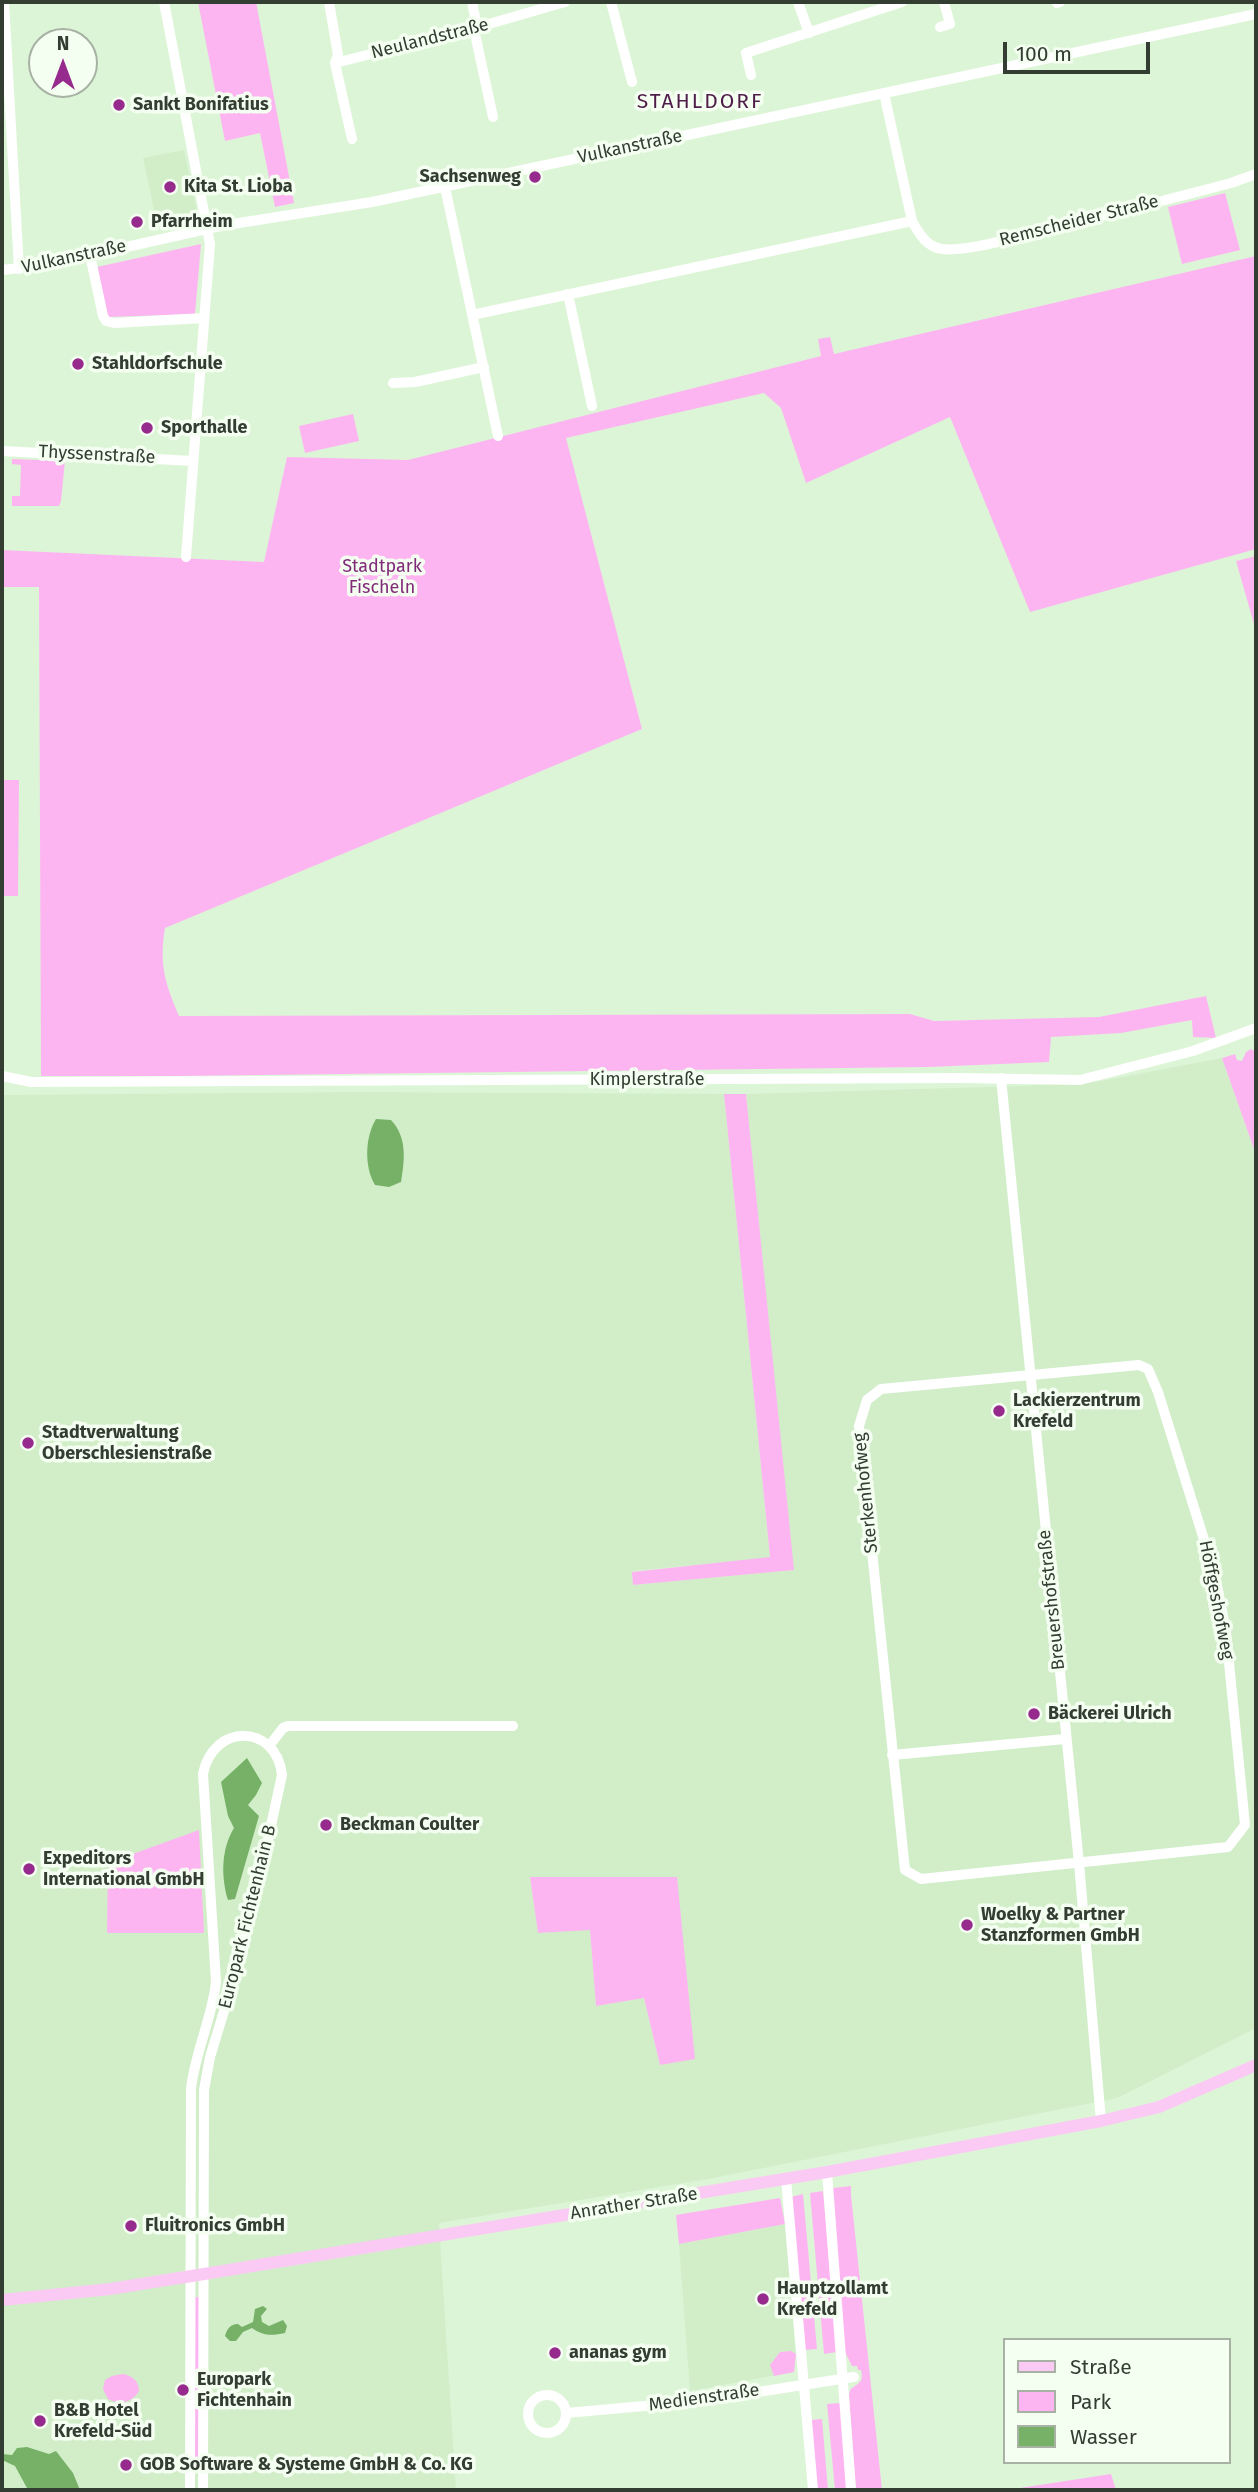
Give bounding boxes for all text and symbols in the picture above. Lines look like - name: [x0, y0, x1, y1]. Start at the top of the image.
- street label: Neulandstraße: [369, 14, 491, 64]
- north arrow: [28, 28, 98, 98]
- scale bar: [1006, 28, 1153, 72]
- text: N: [57, 32, 69, 55]
- text: 100 m: [1016, 41, 1072, 67]
- district label: STAHLDORF: [638, 89, 762, 115]
- place label: Sankt Bonifatius: [133, 94, 269, 116]
- marker: Sankt Bonifatius: [111, 97, 127, 113]
- street label: Vulkanstraße: [576, 125, 684, 169]
- place label: Sachsenweg: [419, 166, 521, 188]
- marker: Sachsenweg: [527, 169, 543, 185]
- place label: Kita St. Lioba: [184, 176, 293, 198]
- marker: Kita St. Lioba: [162, 179, 178, 195]
- street label: Remscheider Straße: [997, 191, 1161, 251]
- place label: Pfarrheim: [151, 211, 233, 233]
- marker: Pfarrheim: [129, 214, 145, 230]
- street label: Vulkanstraße: [20, 235, 128, 279]
- place label: Stahldorfschule: [92, 353, 223, 375]
- marker: Stahldorfschule: [70, 356, 86, 372]
- place label: Sporthalle: [161, 417, 247, 439]
- marker: Sporthalle: [139, 420, 155, 436]
- street label: Thyssenstraße: [38, 441, 156, 469]
- park label: Stadtpark Fischeln: [342, 556, 422, 598]
- street label: Kimplerstraße: [590, 1069, 704, 1091]
- place label: Lackierzentrum Krefeld: [1013, 1390, 1141, 1432]
- marker: Lackierzentrum Krefeld: [991, 1403, 1007, 1419]
- place label: Stadtverwaltung Oberschlesienstraße: [42, 1422, 212, 1464]
- street label: Sterkenhofweg: [849, 1432, 883, 1554]
- marker: Stadtverwaltung Oberschlesienstraße: [20, 1435, 36, 1451]
- street label: Breuershofstraße: [1034, 1529, 1070, 1671]
- street label: Höffgeshofweg: [1194, 1538, 1238, 1662]
- place label: Bäckerei Ulrich: [1048, 1703, 1172, 1725]
- marker: Bäckerei Ulrich: [1026, 1706, 1042, 1722]
- place label: Beckman Coulter: [340, 1814, 479, 1836]
- marker: Beckman Coulter: [318, 1817, 334, 1833]
- street label: Europark Fichtenhain B: [215, 1823, 281, 2011]
- place label: Expeditors International GmbH: [43, 1848, 204, 1890]
- marker: Expeditors International GmbH: [21, 1861, 37, 1877]
- place label: Woelky & Partner Stanzformen GmbH: [981, 1904, 1140, 1946]
- marker: Woelky & Partner Stanzformen GmbH: [959, 1917, 975, 1933]
- street label: Anrather Straße: [569, 2183, 699, 2225]
- place label: Fluitronics GmbH: [145, 2215, 285, 2237]
- marker: Fluitronics GmbH: [123, 2218, 139, 2234]
- place label: Hauptzollamt Krefeld: [777, 2278, 888, 2320]
- marker: Hauptzollamt Krefeld: [755, 2291, 771, 2307]
- legend: [1002, 2338, 1230, 2464]
- place label: ananas gym: [569, 2342, 667, 2364]
- marker: ananas gym: [547, 2345, 563, 2361]
- text: Straße: [1070, 2354, 1132, 2380]
- place label: Europark Fichtenhain: [197, 2369, 292, 2412]
- street label: Medienstraße: [647, 2380, 761, 2416]
- marker: Europark Fichtenhain: [175, 2382, 191, 2398]
- text: Park: [1070, 2389, 1111, 2415]
- place label: B&B Hotel Krefeld-Süd: [54, 2400, 152, 2442]
- marker: B&B Hotel Krefeld-Süd: [32, 2413, 48, 2429]
- text: Wasser: [1070, 2424, 1137, 2450]
- place label: GOB Software & Systeme GmbH & Co. KG: [140, 2454, 473, 2476]
- marker: GOB Software & Systeme GmbH & Co. KG: [118, 2457, 134, 2473]

